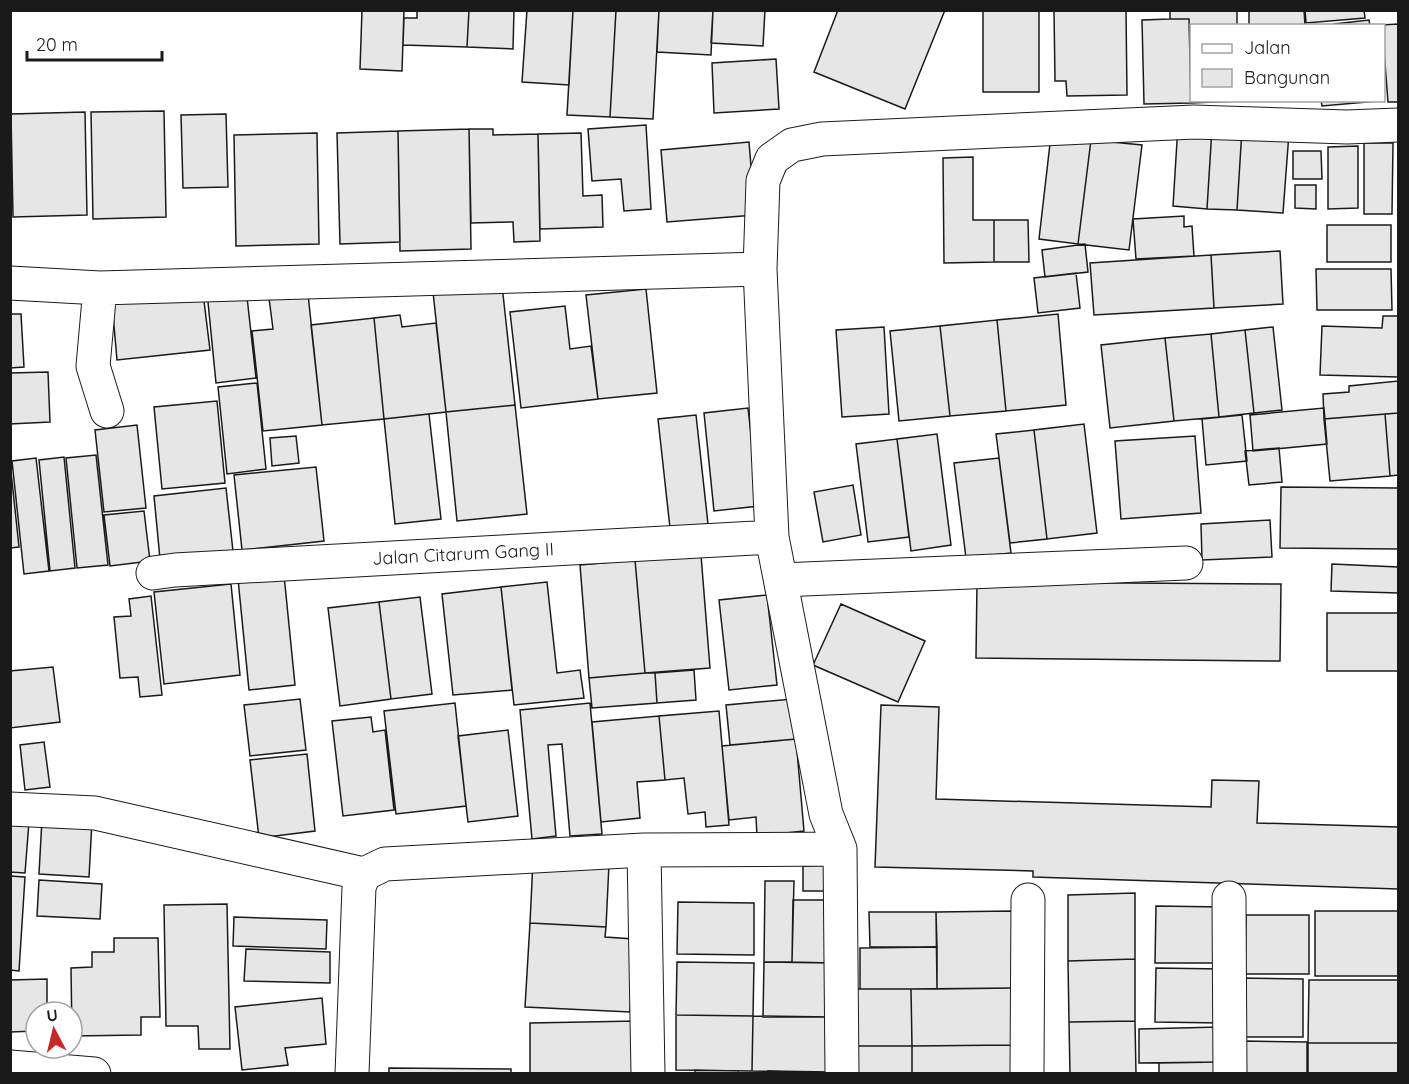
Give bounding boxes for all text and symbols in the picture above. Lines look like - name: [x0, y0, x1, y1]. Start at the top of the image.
- scale bar: [27, 24, 162, 62]
- legend: [1190, 24, 1385, 102]
- text: 20 m: [36, 33, 78, 56]
- text: Jalan: [1244, 36, 1291, 59]
- text: Bangunan: [1244, 66, 1330, 89]
- street label: Jalan Citarum Gang II: [372, 537, 554, 570]
- north arrow: [24, 1000, 84, 1060]
- text: U: [45, 1004, 59, 1026]

